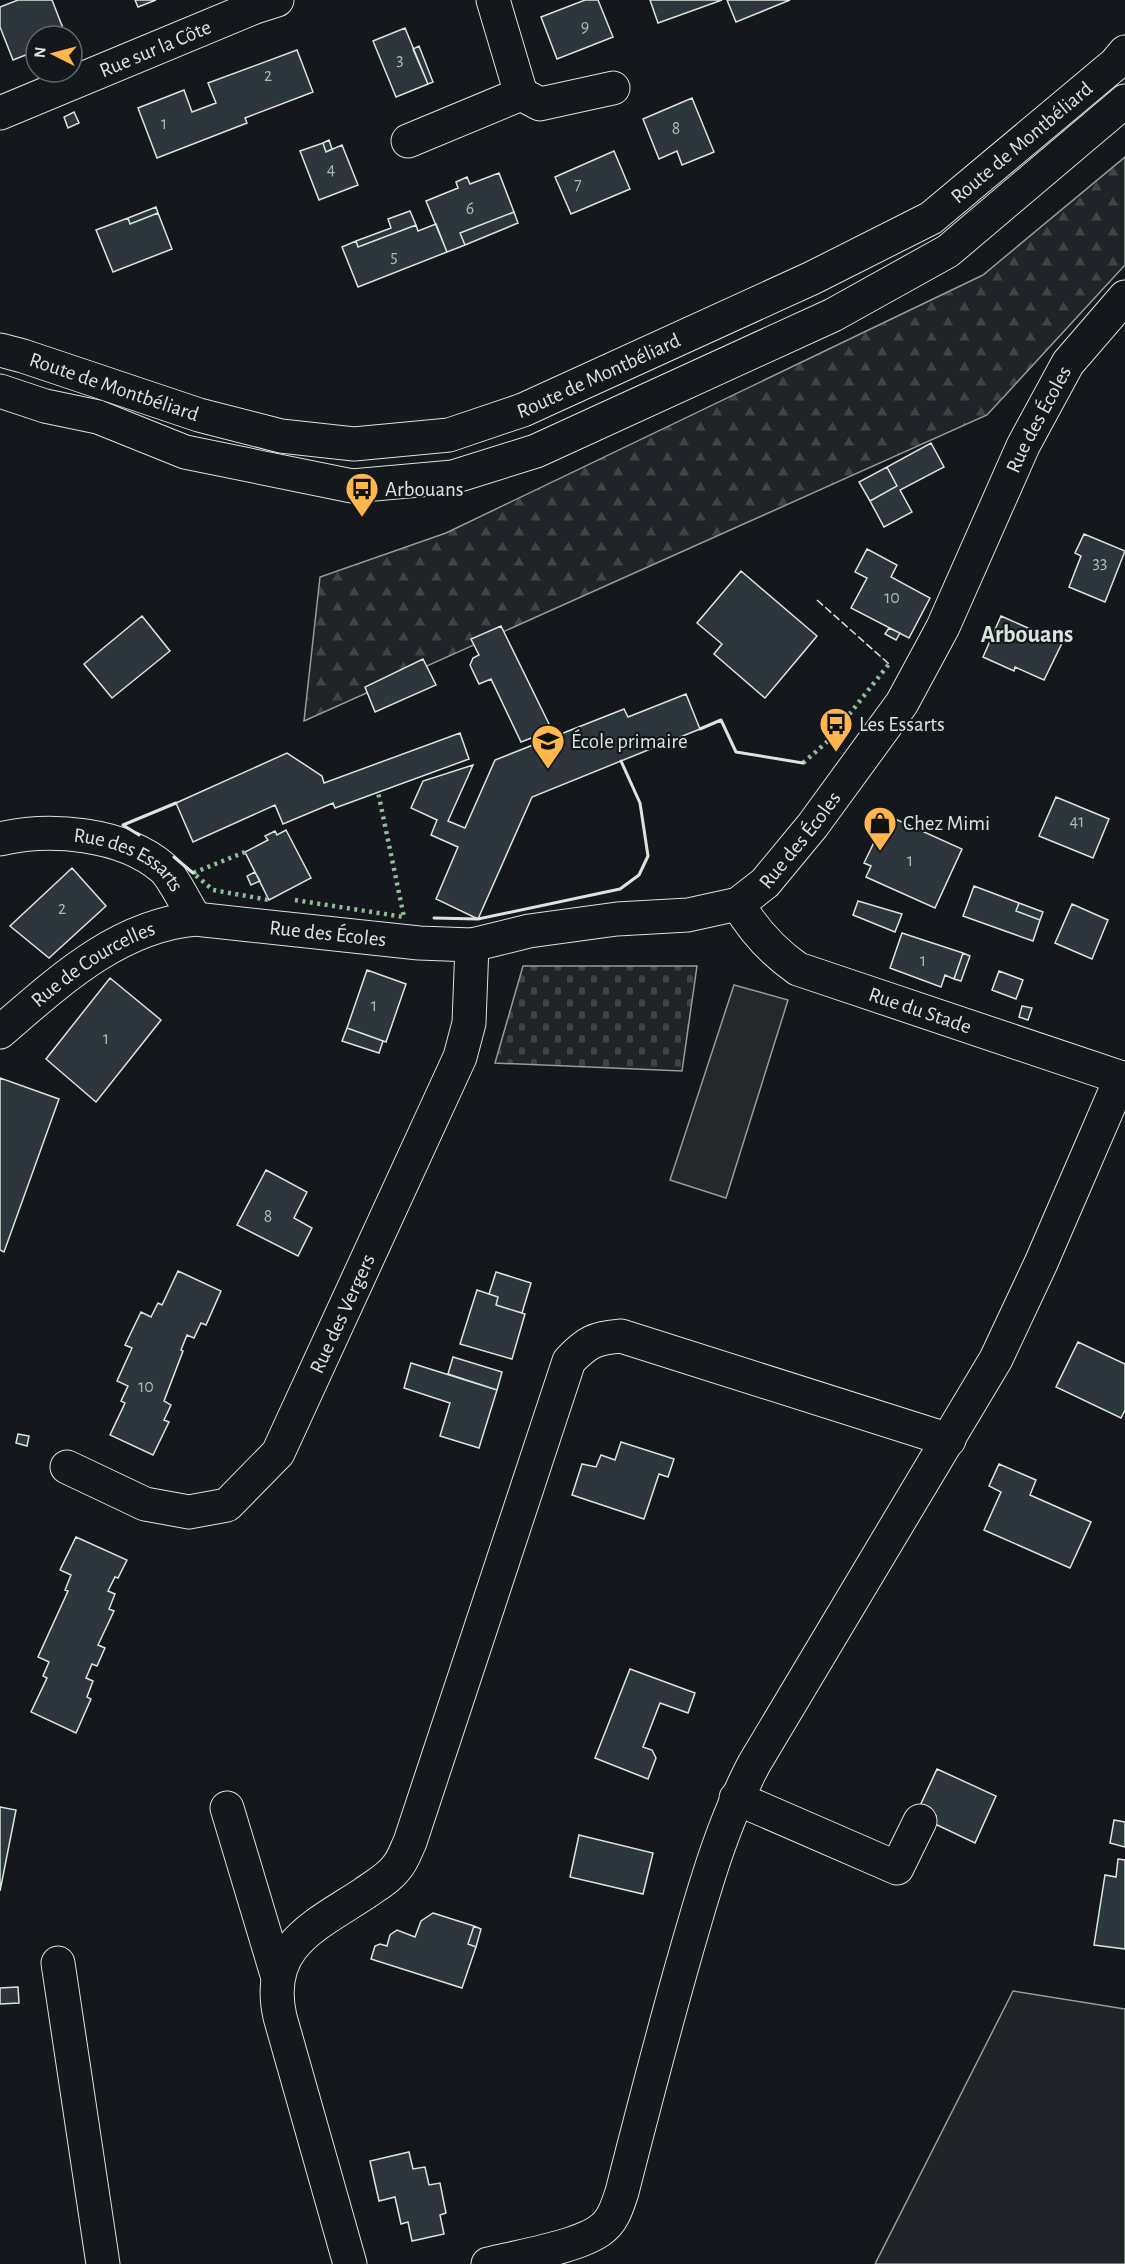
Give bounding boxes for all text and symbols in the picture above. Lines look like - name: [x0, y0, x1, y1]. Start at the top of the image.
- street label: Rue sur la Côte: [96, 16, 214, 81]
- house number: 9: [581, 18, 589, 36]
- north arrow: [24, 24, 84, 84]
- text: N: [32, 46, 49, 59]
- house number: 3: [396, 51, 404, 69]
- house number: 2: [264, 67, 272, 85]
- street label: Route de Montbéliard: [947, 77, 1096, 207]
- house number: 1: [161, 115, 167, 133]
- house number: 8: [672, 120, 680, 138]
- house number: 4: [327, 161, 336, 179]
- house number: 7: [574, 176, 582, 194]
- house number: 6: [466, 200, 474, 218]
- house number: 5: [390, 248, 398, 266]
- street label: Route de Montbéliard: [514, 329, 684, 422]
- street label: Route de Montbéliard: [27, 348, 202, 425]
- street label: Rue des Écoles: [1002, 362, 1075, 476]
- bus stop icon: Arbouans: [344, 471, 380, 518]
- place label: Arbouans: [385, 479, 464, 500]
- house number: 33: [1093, 554, 1107, 572]
- house number: 10: [884, 589, 900, 607]
- district label: Arbouans: [981, 623, 1073, 647]
- bus stop icon: Les Essarts: [818, 706, 854, 753]
- place label: Les Essarts: [859, 714, 945, 735]
- school or university icon: École primaire: [530, 723, 566, 770]
- place label: École primaire: [571, 729, 688, 752]
- street label: Rue des Écoles: [755, 787, 844, 892]
- shop icon: Chez Mimi: [862, 805, 898, 852]
- place label: Chez Mimi: [903, 813, 990, 834]
- house number: 41: [1070, 813, 1084, 831]
- street label: Rue des Essarts: [73, 824, 187, 895]
- house number: 1: [907, 852, 913, 870]
- house number: 2: [58, 900, 66, 918]
- street label: Rue des Écoles: [268, 917, 387, 950]
- street label: Rue de Courcelles: [27, 918, 157, 1011]
- house number: 1: [920, 952, 926, 970]
- street label: Rue du Stade: [866, 983, 974, 1037]
- house number: 1: [371, 997, 377, 1015]
- house number: 1: [103, 1030, 109, 1048]
- house number: 8: [264, 1208, 272, 1226]
- street label: Rue des Vergers: [306, 1251, 379, 1376]
- house number: 10: [138, 1378, 154, 1396]

